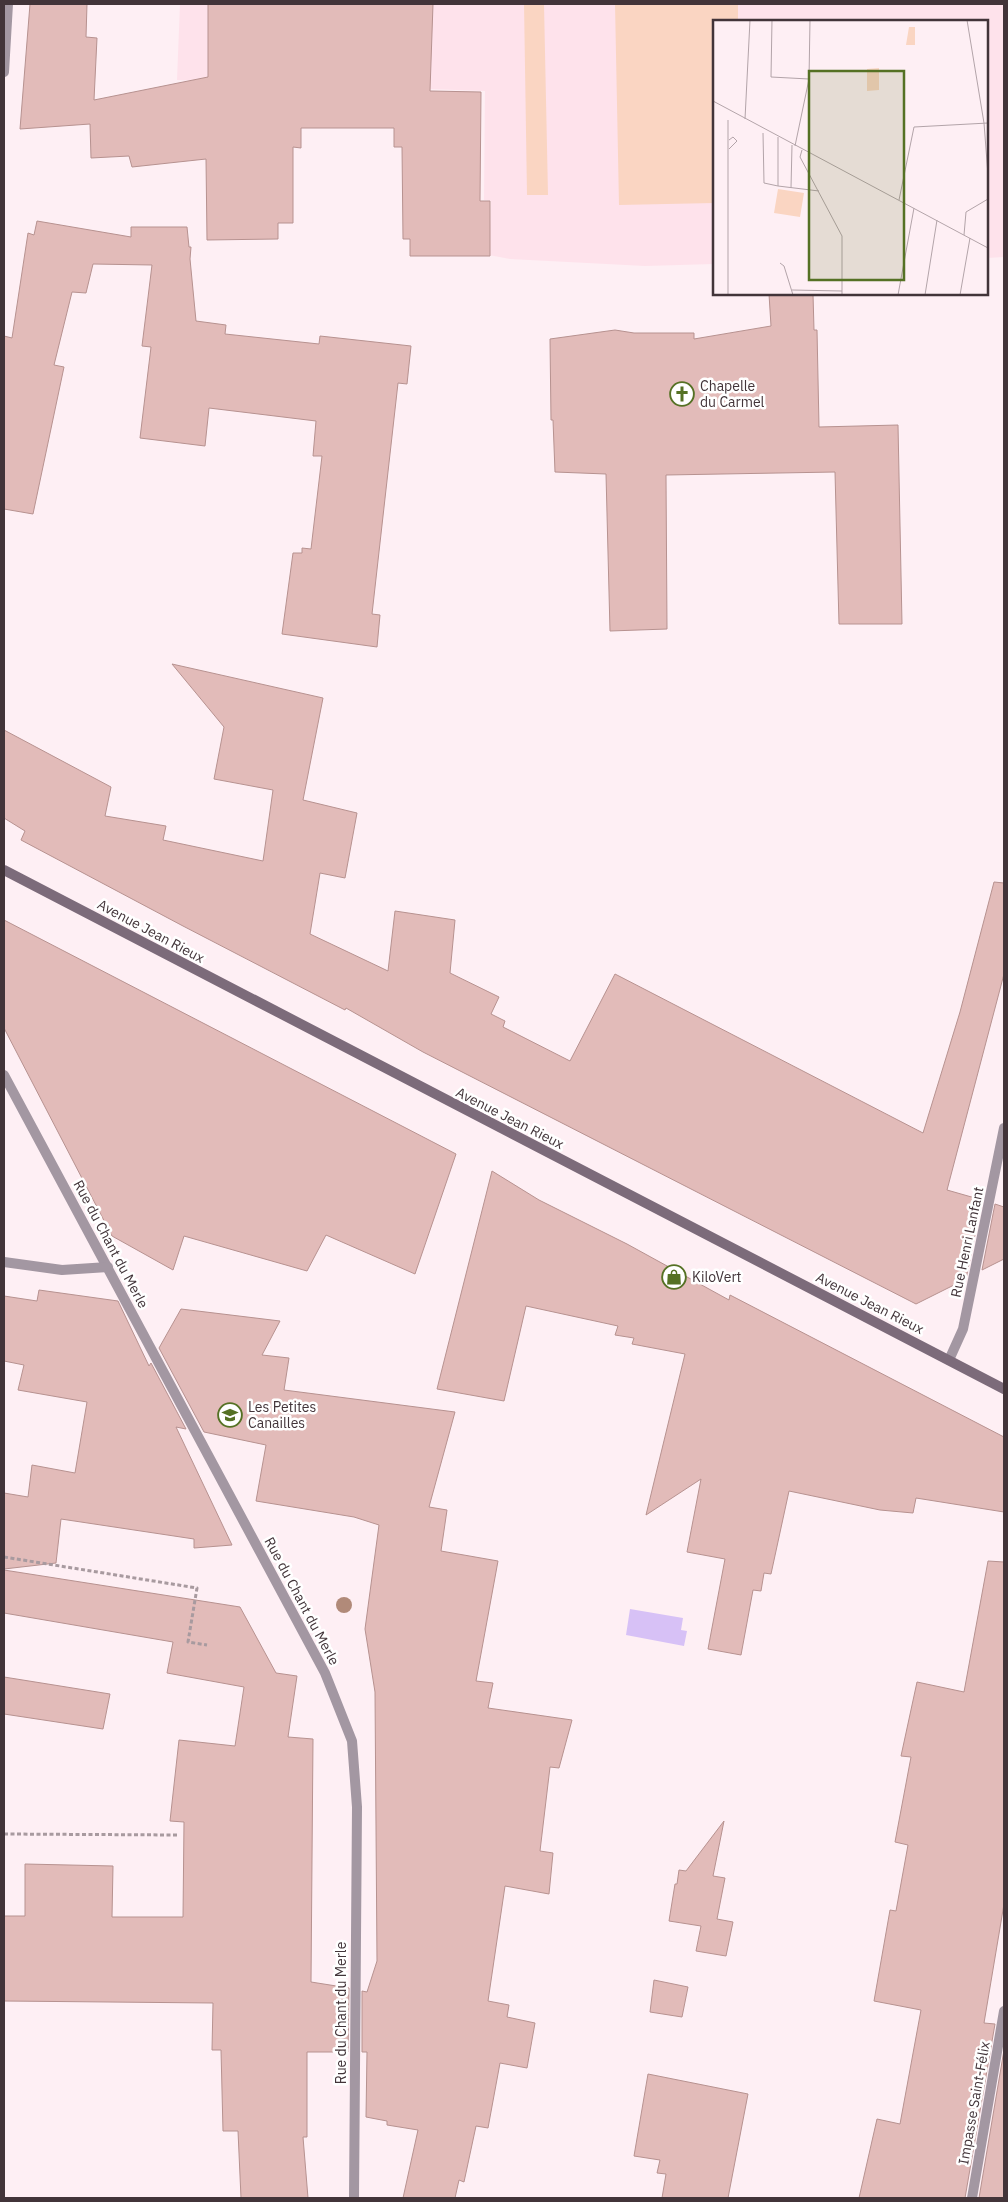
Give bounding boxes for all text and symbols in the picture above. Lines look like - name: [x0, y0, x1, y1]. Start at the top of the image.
- inset map: [713, 20, 988, 295]
- place label: Chapelle du Carmel: [700, 377, 765, 411]
- church icon: Chapelle du Carmel: [669, 381, 695, 407]
- street label: Avenue Jean Rieux: [94, 895, 208, 967]
- street label: Avenue Jean Rieux: [453, 1083, 567, 1153]
- street label: Rue du Chant du Merle: [70, 1177, 153, 1311]
- street label: Rue Henri Lanfant: [946, 1185, 988, 1299]
- shop icon: KiloVert: [661, 1264, 687, 1290]
- place label: KiloVert: [692, 1268, 742, 1286]
- street label: Avenue Jean Rieux: [813, 1268, 927, 1338]
- place label: Les Petites Canailles: [248, 1398, 317, 1432]
- school or university icon: Les Petites Canailles: [217, 1402, 243, 1428]
- street label: Rue du Chant du Merle: [261, 1534, 344, 1668]
- street label: Rue du Chant du Merle: [332, 1941, 350, 2084]
- street label: Impasse Saint-Félix: [954, 2040, 994, 2166]

